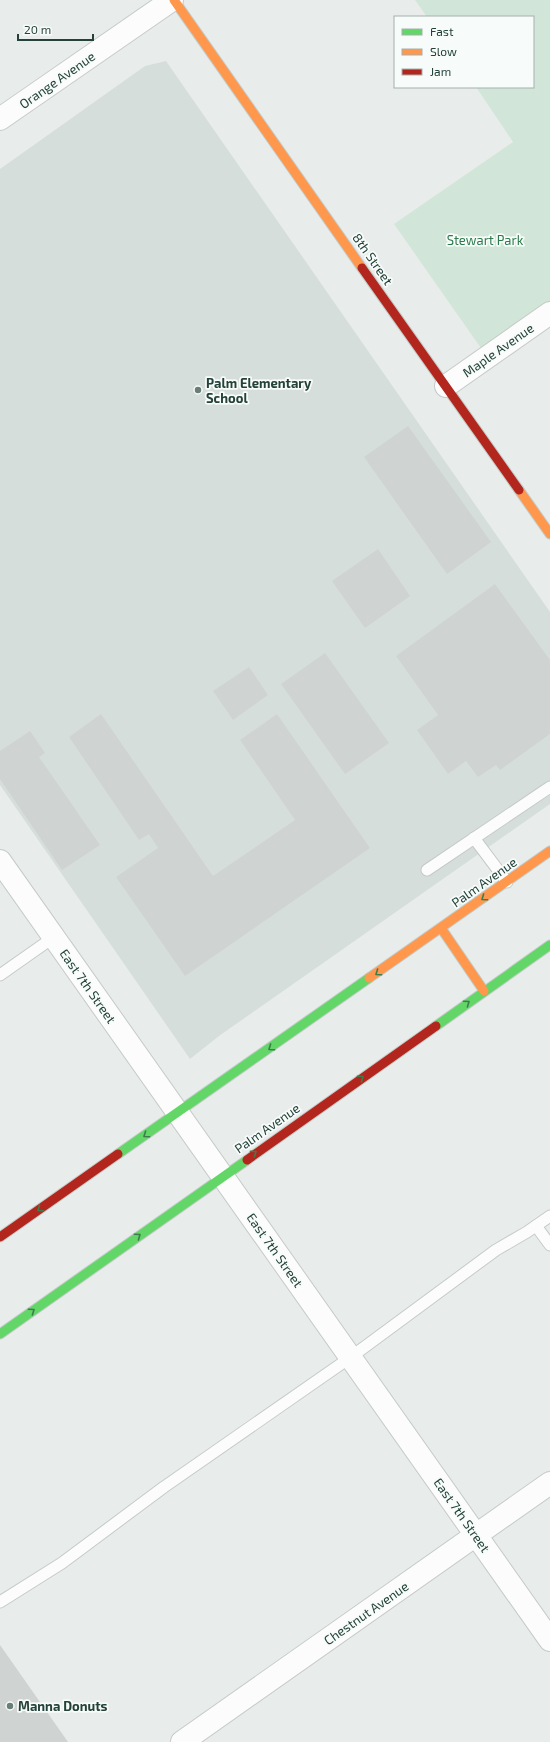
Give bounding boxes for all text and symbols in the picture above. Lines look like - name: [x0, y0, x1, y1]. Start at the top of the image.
- scale bar: [18, 16, 93, 42]
- legend: [394, 16, 534, 88]
- text: 20 m: [24, 22, 51, 36]
- text: Fast: [430, 24, 454, 38]
- text: Slow: [430, 44, 457, 58]
- street label: Orange Avenue: [16, 48, 98, 112]
- text: Jam: [430, 64, 451, 78]
- street label: 8th Street: [349, 230, 397, 288]
- park label: Stewart Park: [447, 232, 524, 248]
- street label: Maple Avenue: [459, 320, 537, 380]
- place label: Palm Elementary School: [206, 375, 312, 406]
- marker: Palm Elementary School: [193, 385, 203, 395]
- street label: Palm Avenue: [448, 854, 520, 910]
- one-way arrow: [481, 893, 488, 901]
- street label: East 7th Street: [56, 946, 120, 1026]
- one-way arrow: [375, 968, 382, 975]
- one-way arrow: [462, 1001, 469, 1008]
- one-way arrow: [268, 1043, 275, 1051]
- one-way arrow: [356, 1076, 363, 1083]
- street label: Palm Avenue: [231, 1100, 303, 1156]
- one-way arrow: [144, 1130, 151, 1137]
- one-way arrow: [250, 1151, 257, 1158]
- one-way arrow: [37, 1204, 44, 1211]
- street label: East 7th Street: [243, 1210, 307, 1290]
- one-way arrow: [134, 1233, 141, 1241]
- one-way arrow: [28, 1308, 35, 1316]
- street label: East 7th Street: [430, 1475, 494, 1555]
- street label: Chestnut Avenue: [321, 1578, 411, 1648]
- place label: Manna Donuts: [18, 1698, 108, 1714]
- marker: Manna Donuts: [5, 1701, 15, 1711]

